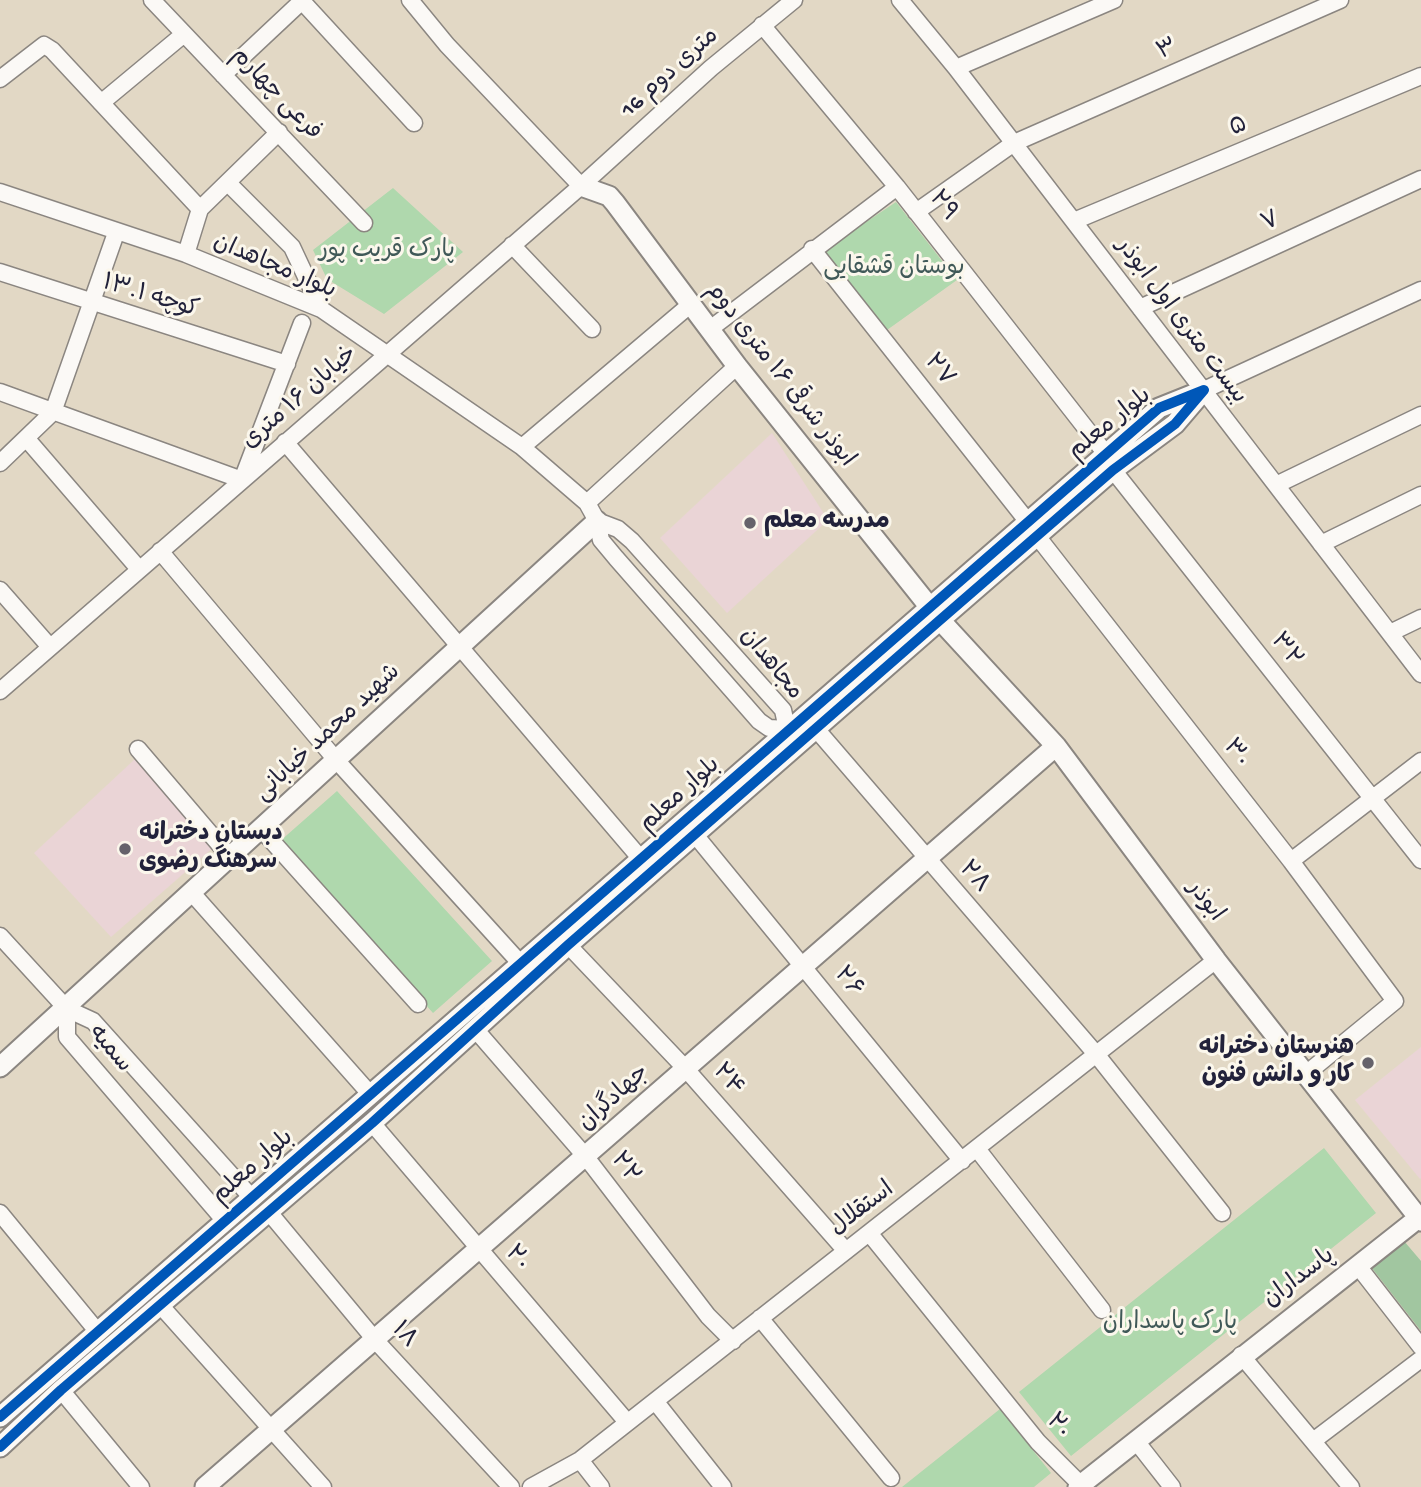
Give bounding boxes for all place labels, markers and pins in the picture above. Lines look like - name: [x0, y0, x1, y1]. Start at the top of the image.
- place label: مدرسه معلم: [764, 509, 890, 537]
- marker: مدرسه معلم: [742, 515, 758, 531]
- place label: دبستان دخترانه سرهنگ رضوی: [139, 821, 283, 877]
- marker: دبستان دخترانه سرهنگ رضوی: [117, 841, 133, 857]
- place label: هنرستان دخترانه کار و دانش فنون: [1199, 1035, 1354, 1091]
- marker: هنرستان دخترانه کار و دانش فنون: [1360, 1055, 1376, 1071]

